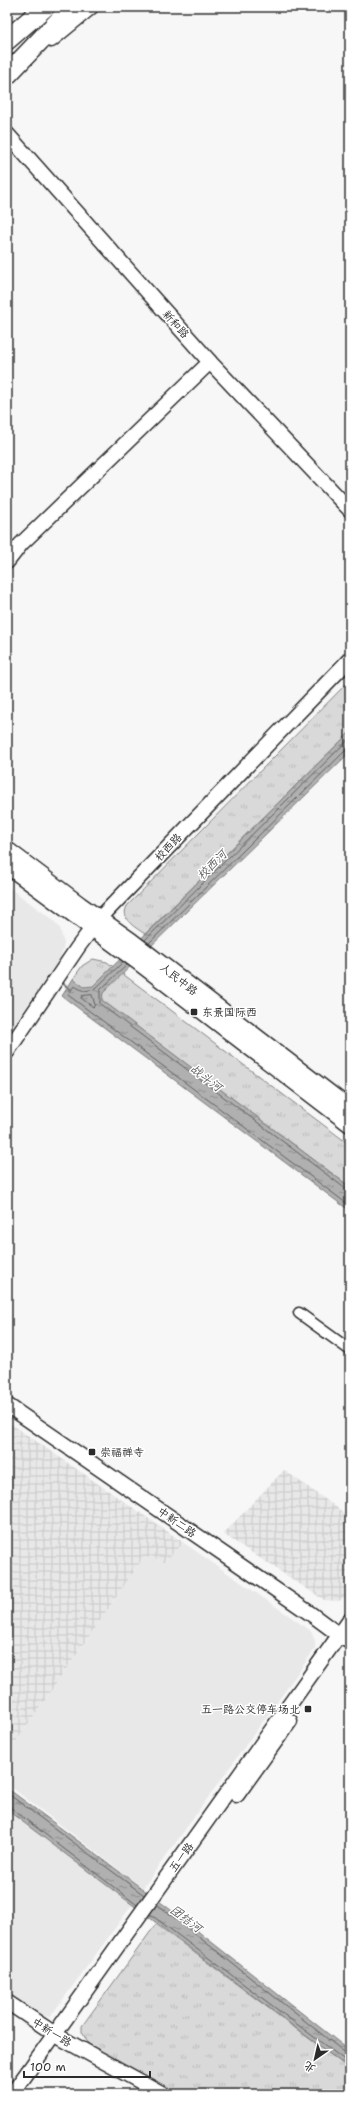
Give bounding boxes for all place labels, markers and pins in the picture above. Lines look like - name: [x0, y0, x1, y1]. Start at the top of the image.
- place label: 东景国际西: [202, 1005, 257, 1020]
- marker: 东景国际西: [189, 1007, 199, 1017]
- place label: 崇福禅寺: [100, 1445, 144, 1460]
- marker: 崇福禅寺: [87, 1447, 97, 1457]
- place label: 五一路公交停车场北: [201, 1702, 300, 1717]
- marker: 五一路公交停车场北: [303, 1704, 313, 1714]

